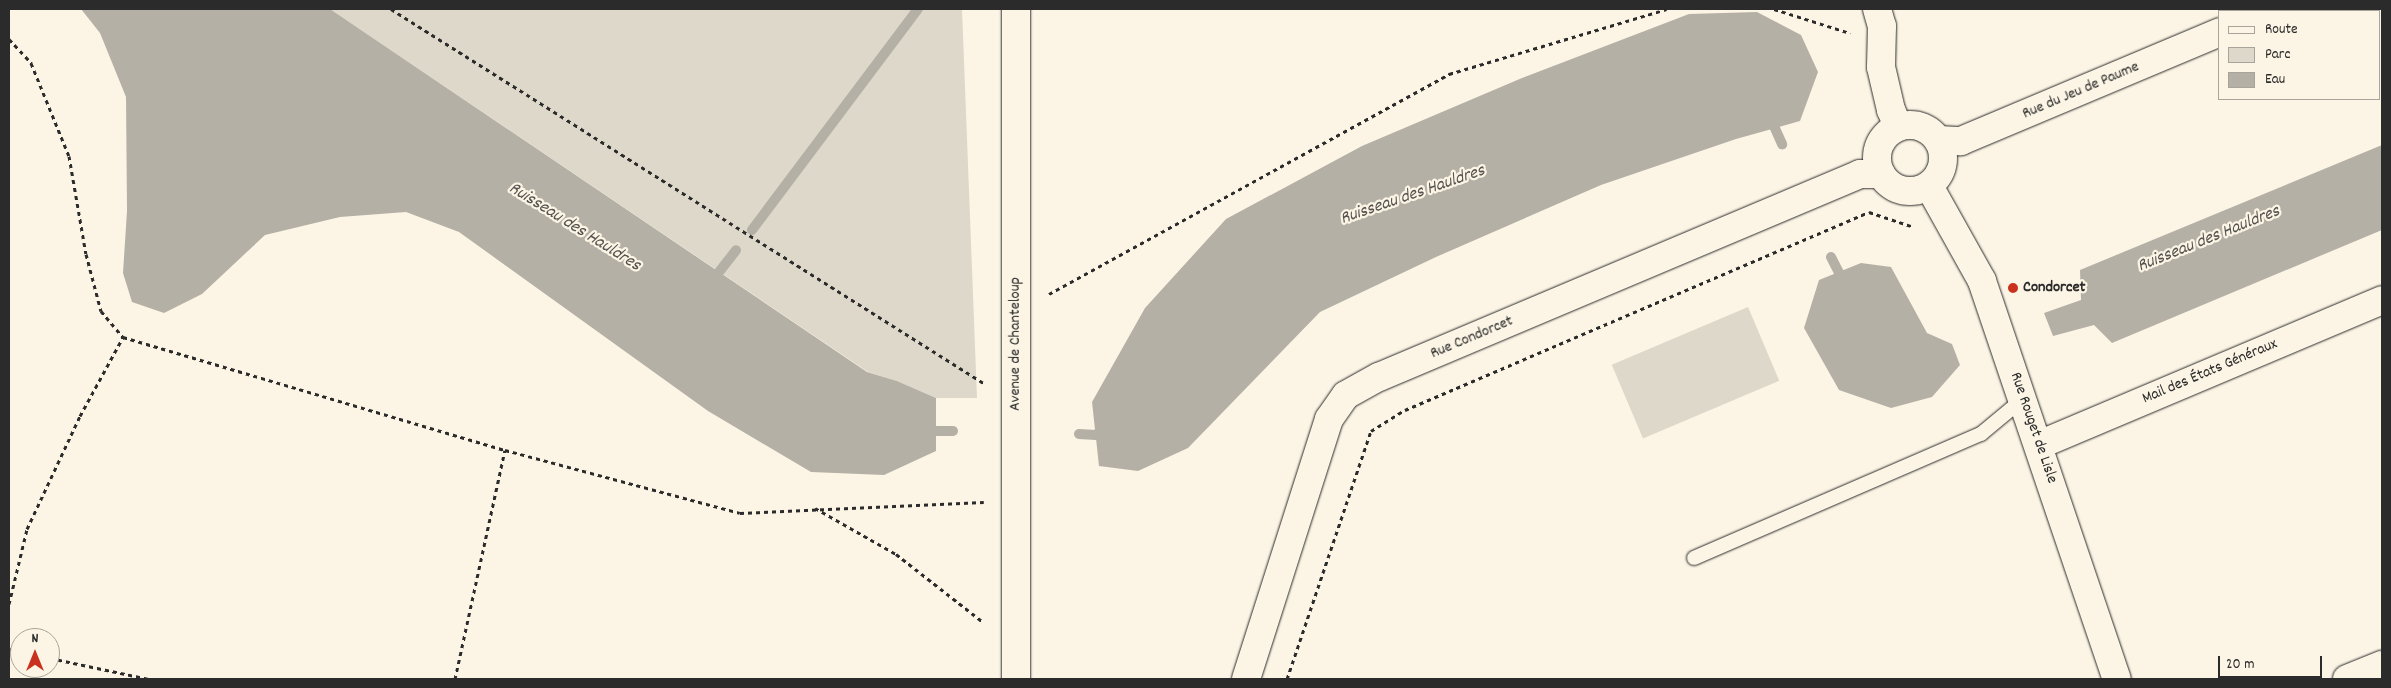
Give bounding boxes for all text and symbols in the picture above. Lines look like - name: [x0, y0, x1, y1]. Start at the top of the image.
- legend: [2218, 10, 2381, 100]
- text: Route: [2265, 19, 2298, 41]
- text: Parc: [2265, 44, 2290, 66]
- street label: Rue du Jeu de Paume: [2020, 58, 2142, 124]
- text: Eau: [2265, 69, 2285, 91]
- water label: Ruisseau des Hauldres: [1338, 161, 1488, 231]
- water label: Ruisseau des Hauldres: [504, 179, 644, 277]
- water label: Ruisseau des Hauldres: [2135, 202, 2283, 278]
- street label: Avenue de Chanteloup: [1006, 277, 1026, 411]
- place label: Condorcet: [2023, 278, 2085, 298]
- marker: Condorcet: [2007, 282, 2019, 294]
- street label: Rue Condorcet: [1428, 312, 1516, 364]
- street label: Mail des États Généraux: [2140, 335, 2280, 409]
- street label: Rue Rouget de Lisle: [2005, 370, 2061, 486]
- north arrow: [10, 628, 60, 678]
- text: N: [32, 629, 38, 649]
- scale bar: [2221, 646, 2325, 678]
- text: 20 m: [2226, 654, 2254, 676]

